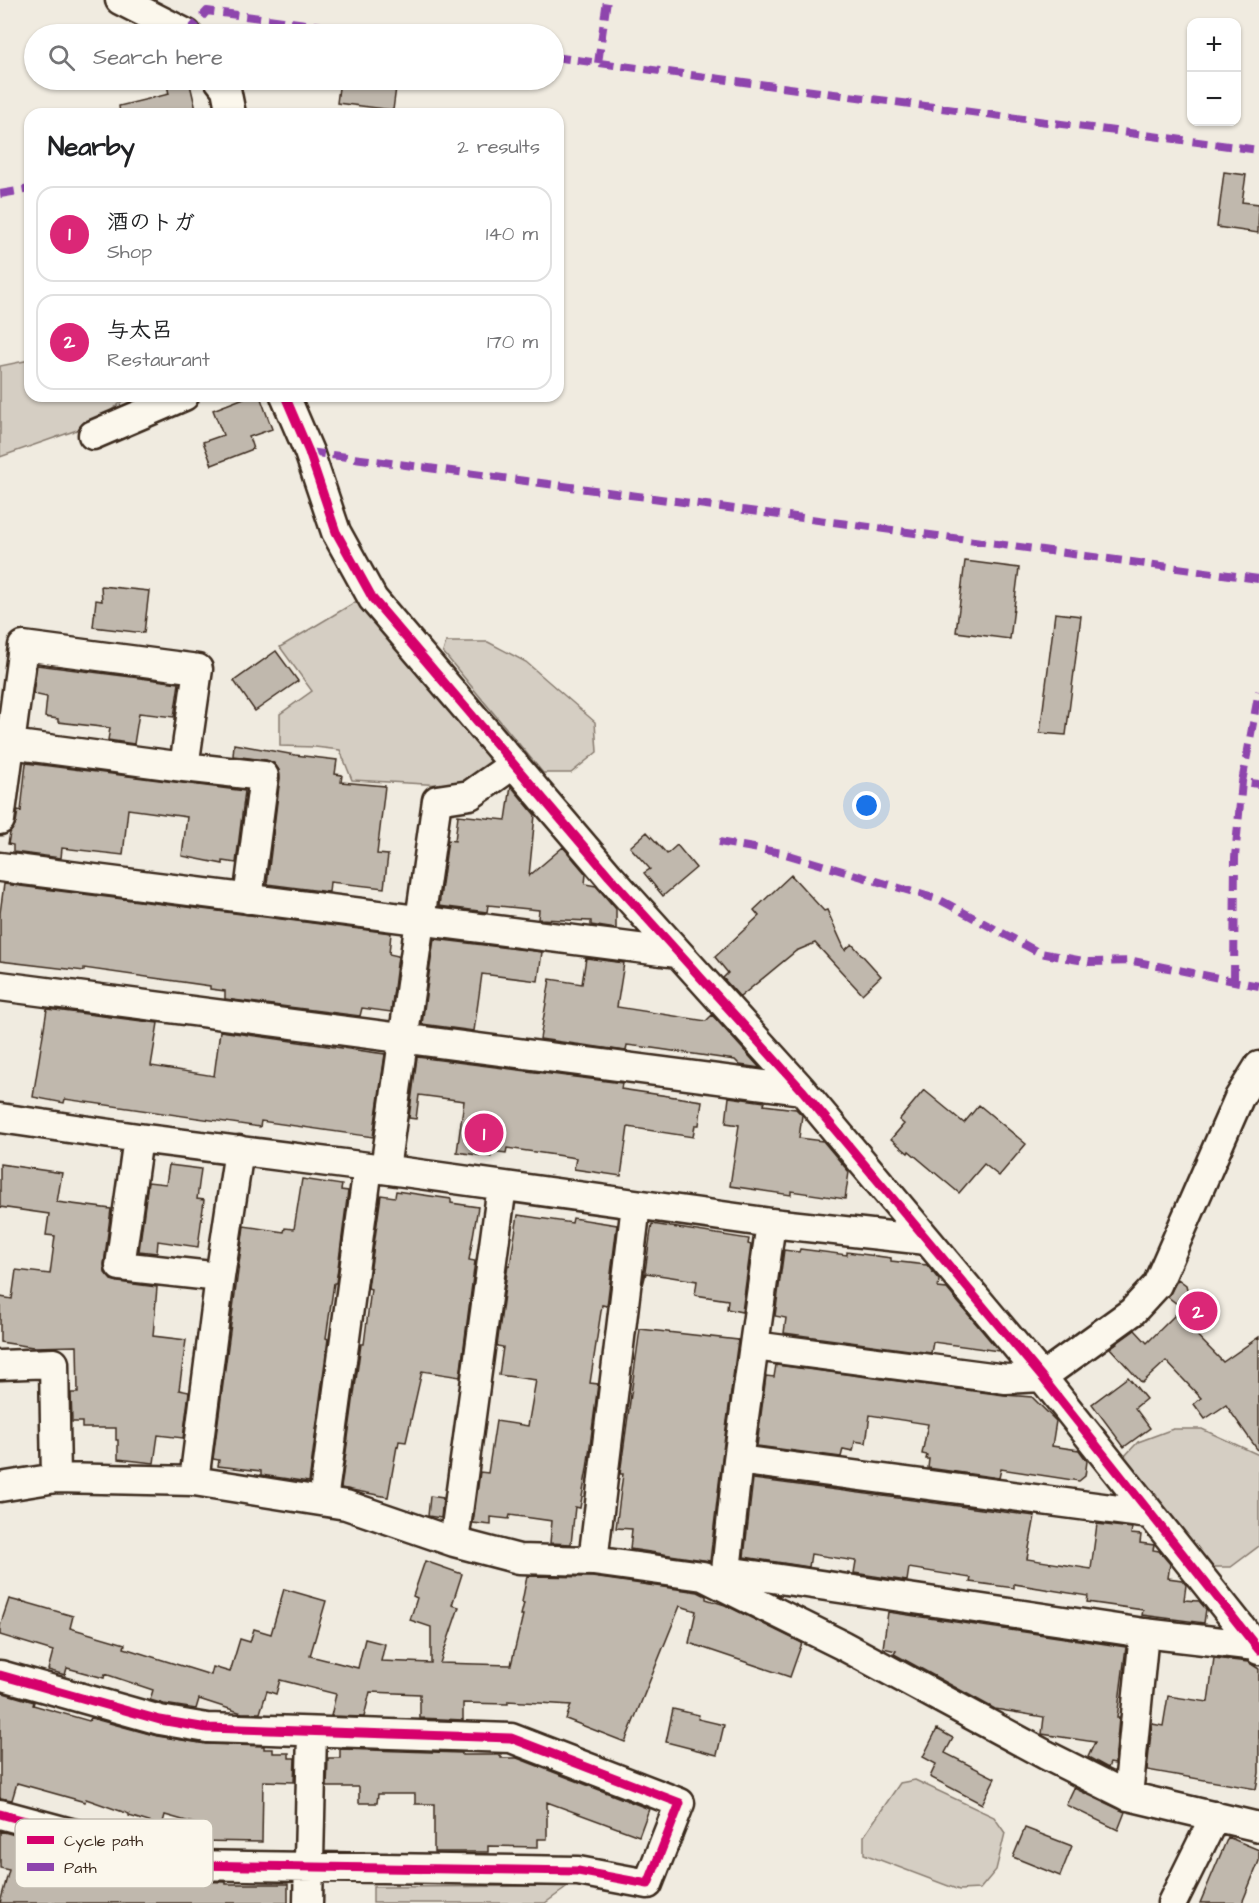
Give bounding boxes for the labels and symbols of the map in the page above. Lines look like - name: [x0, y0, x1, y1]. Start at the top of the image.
- your location: [852, 791, 881, 820]
- pin: 1: [464, 1110, 504, 1156]
- pin: 2: [1178, 1288, 1218, 1334]
- legend: [15, 1819, 213, 1888]
- text: Cycle path: [64, 1830, 143, 1853]
- text: Path: [64, 1857, 97, 1879]

